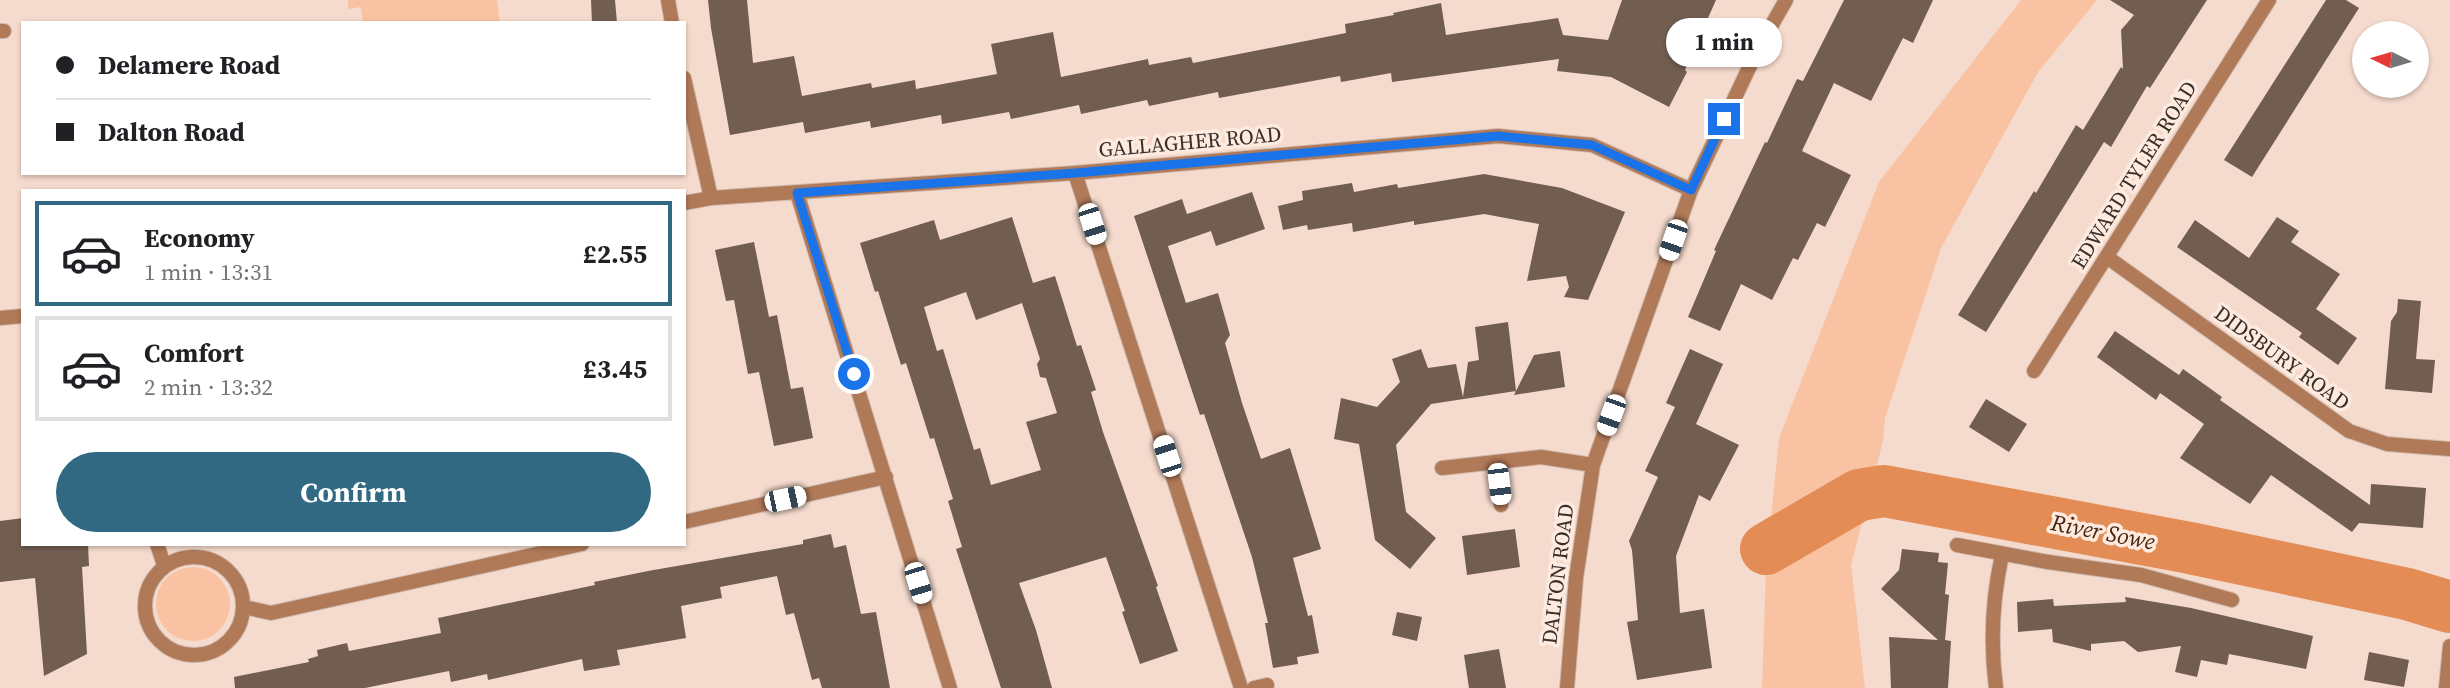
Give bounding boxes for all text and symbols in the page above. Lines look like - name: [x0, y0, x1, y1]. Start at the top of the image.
- callout: 1 min: [1666, 18, 1782, 66]
- north arrow: [2352, 21, 2429, 98]
- map controls: [2352, 21, 2429, 98]
- text: 1 min: [1694, 26, 1754, 58]
- text: Delamere Road: [98, 47, 280, 83]
- street label: EDWARD TYLER ROAD: [2064, 75, 2203, 274]
- route end: [1708, 103, 1740, 135]
- text: Dalton Road: [98, 114, 245, 150]
- street label: GALLAGHER ROAD: [1097, 119, 1283, 164]
- car: [1076, 201, 1109, 247]
- car: [1657, 217, 1690, 263]
- text: Economy: [144, 220, 255, 256]
- icon: car: [60, 222, 123, 285]
- text: £2.55: [583, 236, 647, 272]
- text: 1 min · 13:31: [144, 256, 273, 288]
- street label: DIDSBURY ROAD: [2209, 299, 2356, 417]
- text: Comfort: [144, 335, 244, 371]
- icon: car: [60, 337, 123, 400]
- text: £3.45: [583, 351, 647, 387]
- route start: [838, 358, 870, 390]
- text: 2 min · 13:32: [144, 371, 273, 403]
- car: [1594, 392, 1629, 438]
- car: [1151, 433, 1184, 479]
- button: Confirm: [56, 452, 651, 532]
- car: [1487, 462, 1512, 506]
- car: [763, 484, 808, 514]
- street label: DALTON ROAD: [1534, 502, 1581, 646]
- water label: River Sowe: [2048, 506, 2158, 558]
- car: [902, 560, 935, 606]

